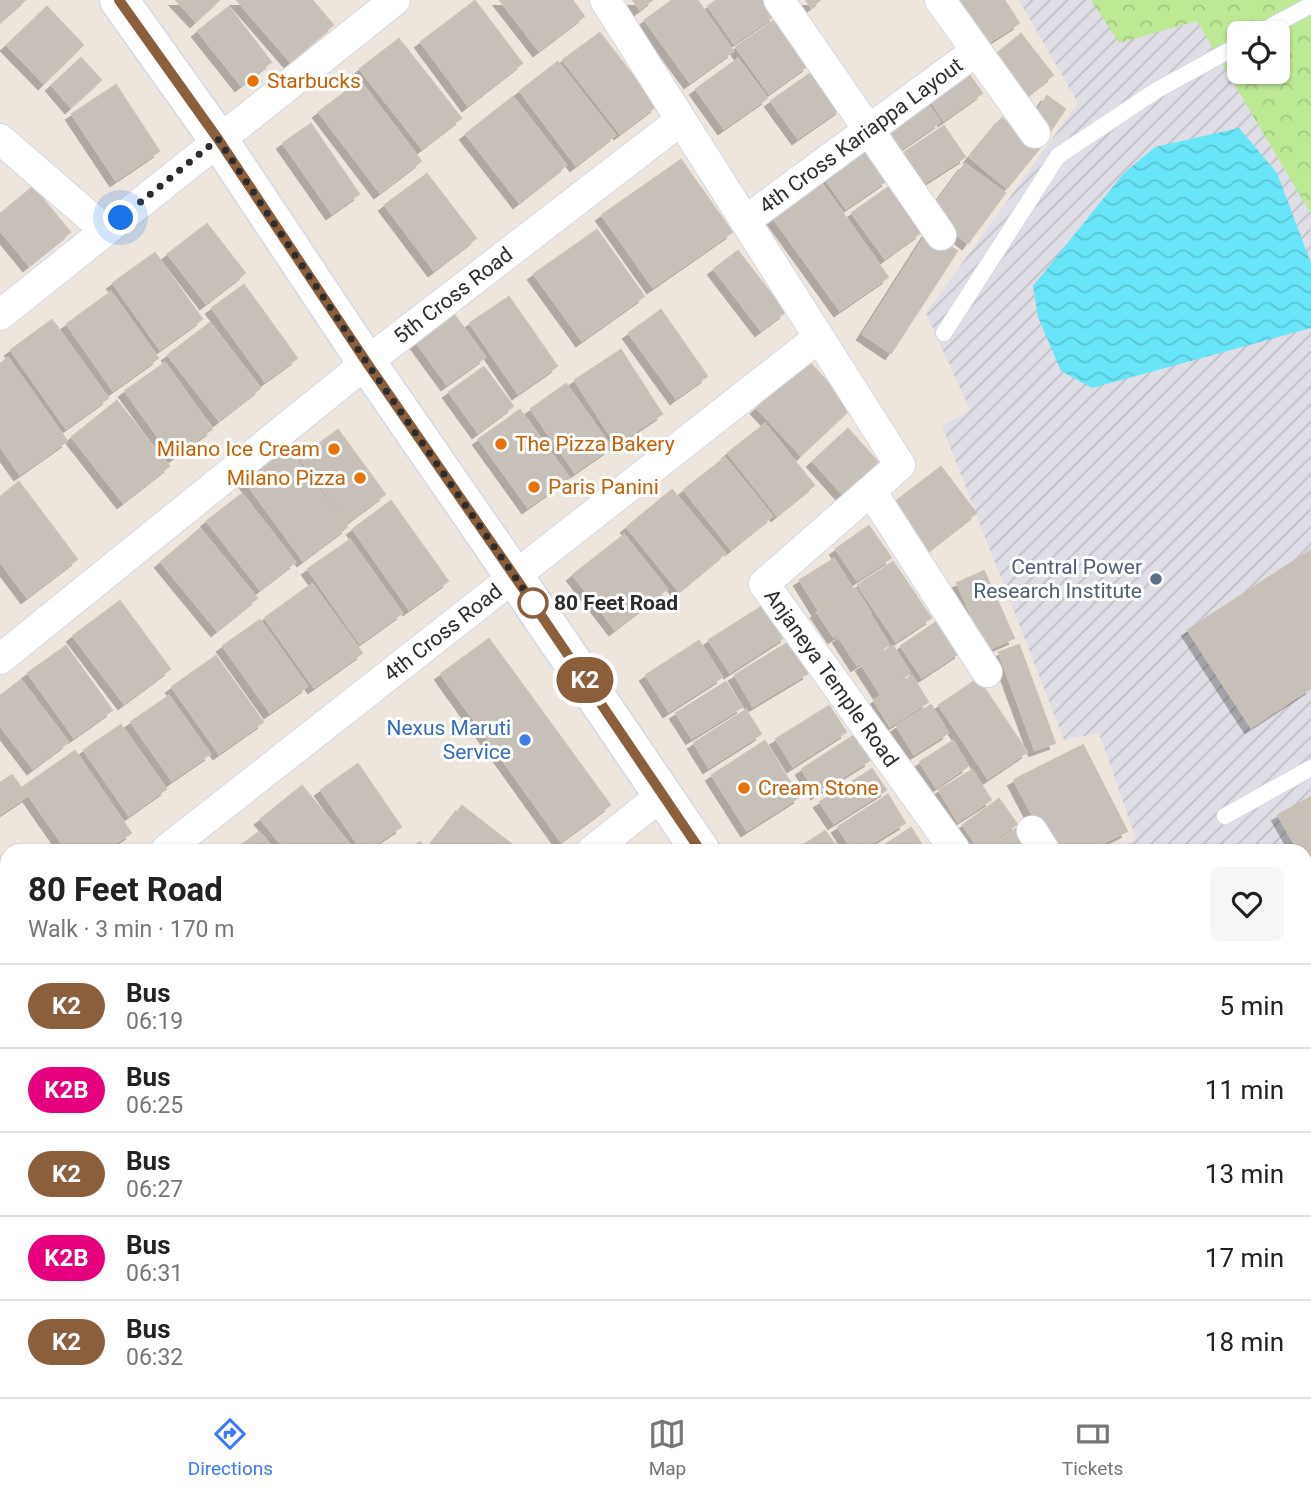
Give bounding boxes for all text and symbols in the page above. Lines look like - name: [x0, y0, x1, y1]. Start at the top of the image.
- map controls: [1227, 21, 1290, 84]
- button: locate: [1227, 21, 1290, 84]
- street label: 4th Cross Kariappa Layout: [755, 53, 967, 218]
- place label: Starbucks: [267, 69, 361, 93]
- marker: Starbucks: [245, 73, 261, 89]
- your location: [103, 200, 138, 235]
- street label: 5th Cross Road: [389, 242, 517, 349]
- place label: The Pizza Bakery: [515, 432, 675, 456]
- marker: The Pizza Bakery: [493, 436, 509, 452]
- place label: Milano Ice Cream: [157, 437, 320, 461]
- marker: Milano Ice Cream: [326, 441, 342, 457]
- place label: Milano Pizza: [227, 466, 346, 490]
- marker: Milano Pizza: [352, 470, 368, 486]
- place label: Paris Panini: [548, 475, 659, 499]
- marker: Paris Panini: [526, 479, 542, 495]
- place label: Central Power Research Institute: [973, 555, 1142, 603]
- marker: Central Power Research Institute: [1148, 571, 1164, 587]
- street label: 4th Cross Road: [379, 579, 507, 686]
- street label: Anjaneya Temple Road: [760, 584, 903, 771]
- marker: 80 Feet Road: [518, 588, 548, 618]
- place label: 80 Feet Road: [554, 591, 678, 615]
- line badge: K2: [554, 657, 616, 703]
- text: K2: [570, 666, 600, 694]
- place label: Nexus Maruti Service: [386, 716, 511, 764]
- marker: Nexus Maruti Service: [517, 732, 533, 748]
- place label: Cream Stone: [758, 776, 879, 800]
- marker: Cream Stone: [736, 780, 752, 796]
- button: heart: [1210, 867, 1284, 941]
- text: 80 Feet Road: [28, 870, 223, 909]
- text: Walk · 3 min · 170 m: [28, 916, 234, 943]
- text: Bus: [126, 978, 171, 1008]
- text: 5 min: [1219, 991, 1284, 1021]
- text: K2: [52, 992, 81, 1020]
- text: 06:19: [126, 1008, 183, 1035]
- text: Bus: [126, 1062, 171, 1092]
- text: 11 min: [1205, 1075, 1284, 1105]
- text: K2B: [44, 1076, 89, 1104]
- text: 06:25: [126, 1092, 183, 1119]
- text: Bus: [126, 1146, 171, 1176]
- text: 13 min: [1205, 1159, 1284, 1189]
- text: K2: [52, 1160, 81, 1188]
- text: 06:27: [126, 1176, 183, 1203]
- text: Bus: [126, 1230, 171, 1260]
- text: 17 min: [1205, 1243, 1284, 1273]
- text: K2B: [44, 1244, 89, 1272]
- text: 06:31: [126, 1260, 183, 1287]
- text: Bus: [126, 1314, 171, 1344]
- text: 18 min: [1205, 1327, 1284, 1357]
- text: K2: [52, 1328, 81, 1356]
- text: 06:32: [126, 1344, 183, 1371]
- tab: Directions: [188, 1415, 273, 1480]
- tab: Map: [648, 1415, 686, 1480]
- tab: Tickets: [1062, 1415, 1123, 1480]

